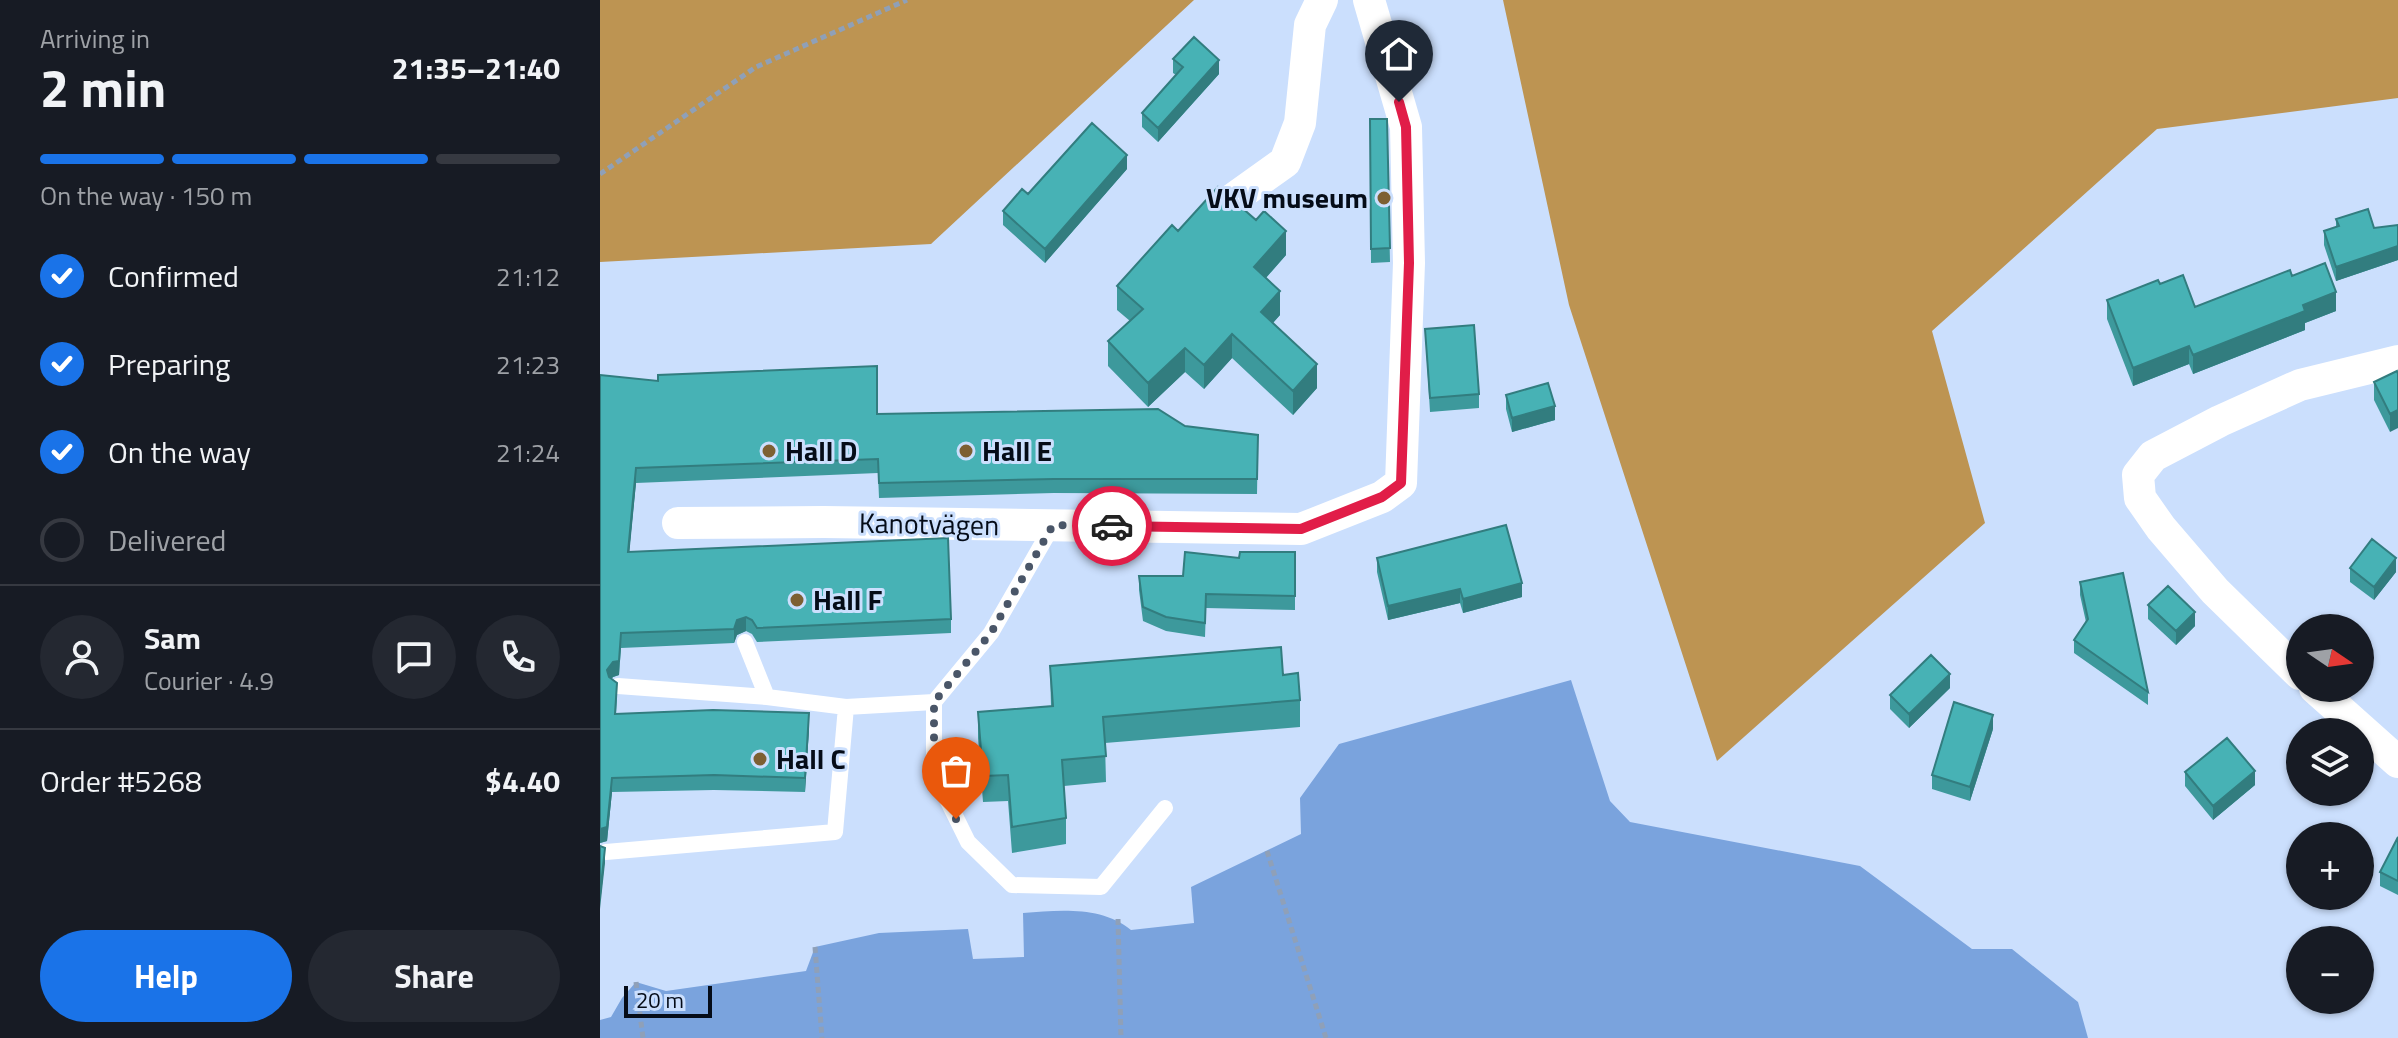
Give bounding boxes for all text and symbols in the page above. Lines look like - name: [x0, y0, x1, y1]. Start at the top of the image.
- text: Arriving in: [40, 19, 150, 58]
- pin: [1365, 20, 1433, 102]
- icon: home: [1377, 32, 1421, 76]
- text: 21:35–21:40: [392, 45, 560, 91]
- text: 2 min: [40, 48, 166, 127]
- text: On the way · 150 m: [40, 176, 252, 215]
- place label: VKV museum: [1206, 176, 1368, 219]
- marker: VKV museum: [1375, 189, 1393, 207]
- text: Confirmed: [108, 253, 239, 299]
- icon: check: [40, 254, 84, 298]
- text: 21:12: [496, 257, 560, 296]
- text: Preparing: [108, 341, 230, 387]
- icon: check: [40, 342, 84, 386]
- text: 21:23: [496, 345, 560, 384]
- text: On the way: [108, 429, 251, 475]
- place label: Hall D: [785, 429, 857, 472]
- place label: Hall E: [982, 429, 1052, 472]
- icon: check: [40, 430, 84, 474]
- text: 21:24: [496, 433, 560, 472]
- marker: Hall D: [760, 442, 778, 460]
- marker: Hall E: [957, 442, 975, 460]
- courier: [1072, 486, 1152, 566]
- street label: Kanotvägen: [858, 501, 1000, 546]
- icon: car: [1090, 504, 1134, 548]
- text: Delivered: [108, 517, 226, 563]
- place label: Hall F: [813, 578, 883, 621]
- marker: Hall F: [788, 591, 806, 609]
- north arrow: [2286, 614, 2374, 702]
- map controls: [2286, 614, 2374, 1014]
- button: person: [40, 615, 124, 699]
- text: Sam: [144, 615, 201, 661]
- button: chat: [372, 615, 456, 699]
- button: phone: [476, 615, 560, 699]
- text: Courier · 4.9: [144, 661, 274, 700]
- button: layers: [2286, 718, 2374, 806]
- place label: Hall C: [776, 737, 846, 780]
- pin: [922, 737, 990, 819]
- icon: bag: [934, 749, 978, 793]
- marker: Hall C: [751, 750, 769, 768]
- text: Order #5268: [40, 758, 202, 804]
- text: $4.40: [485, 758, 560, 804]
- button: +: [2286, 822, 2374, 910]
- button: −: [2286, 926, 2374, 1014]
- button: Help: [40, 930, 292, 1022]
- button: Share: [308, 930, 560, 1022]
- scale bar: [624, 982, 712, 1018]
- text: 20 m: [636, 983, 684, 1017]

